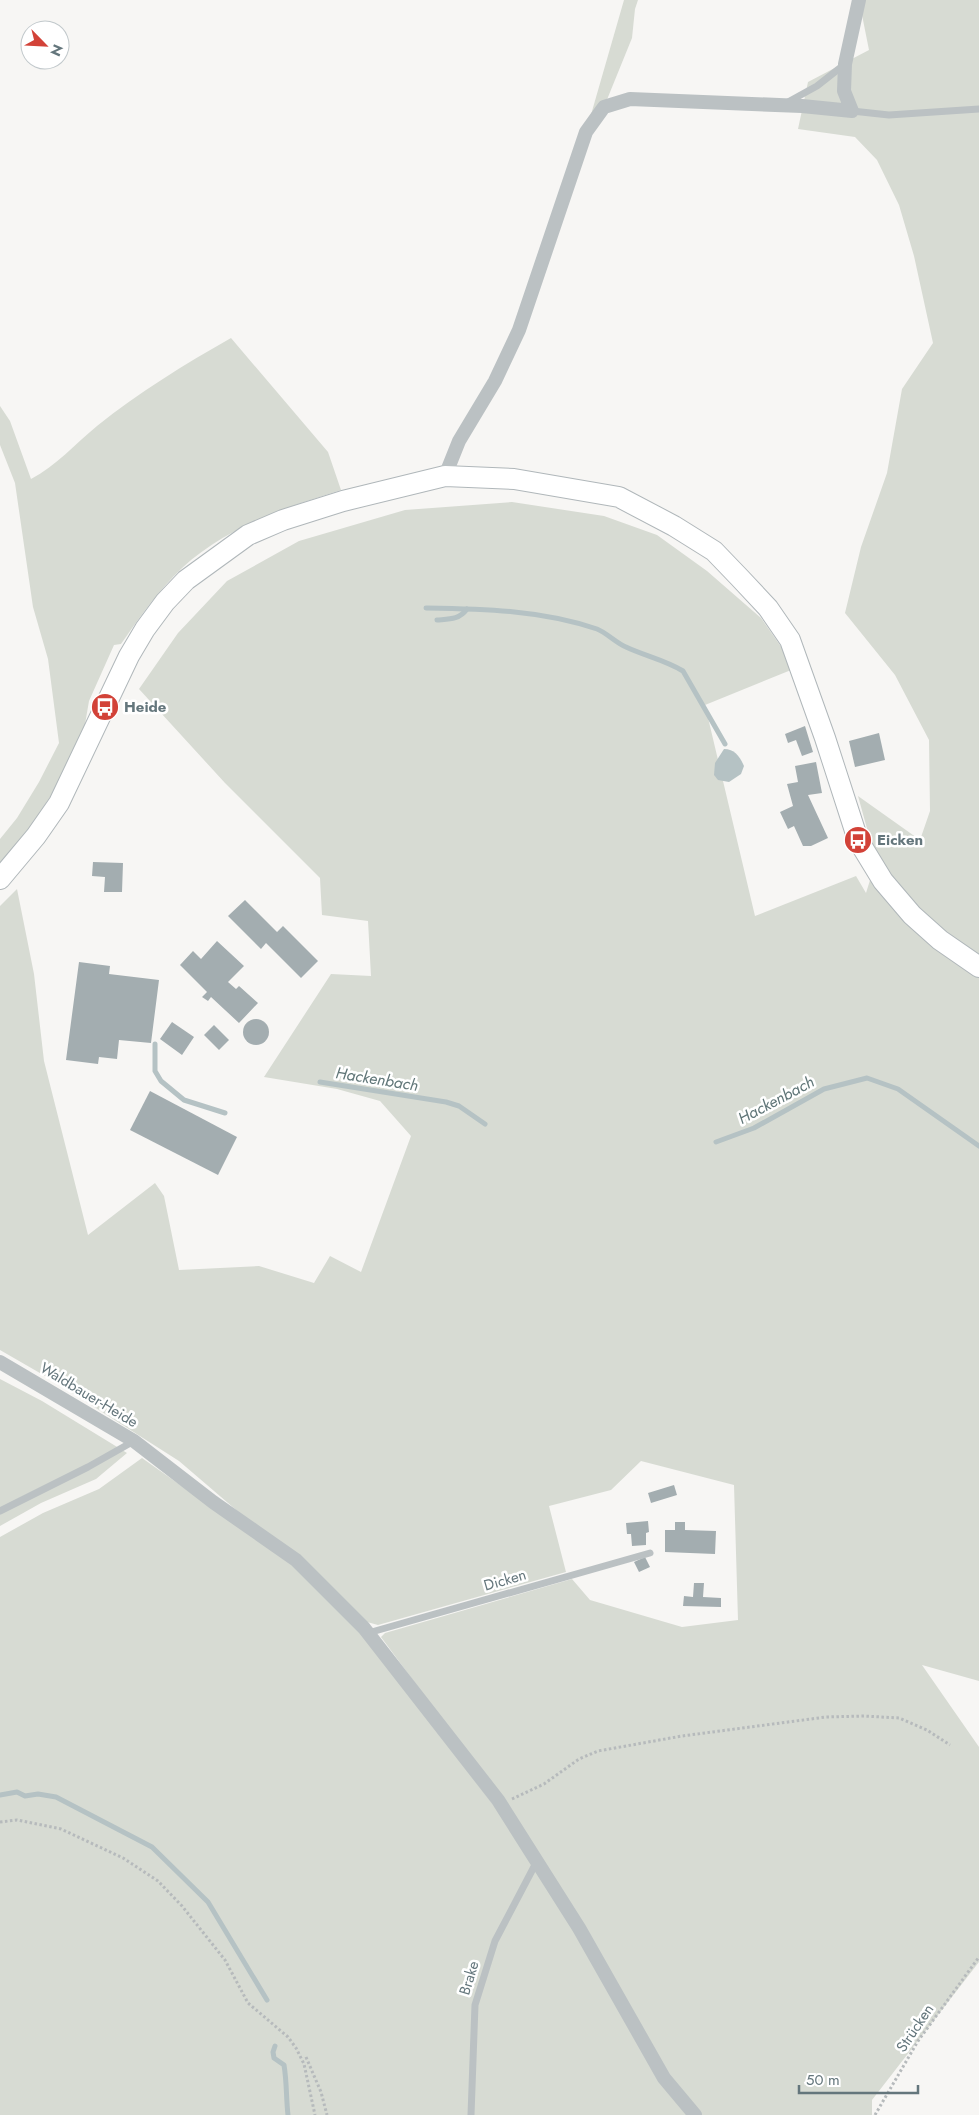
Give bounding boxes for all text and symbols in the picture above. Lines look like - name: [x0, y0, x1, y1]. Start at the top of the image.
- north arrow: [20, 20, 70, 70]
- text: N: [45, 41, 68, 59]
- bus stop icon: Heide: [90, 692, 120, 722]
- place label: Heide: [124, 696, 167, 718]
- bus stop icon: Eicken: [843, 825, 873, 855]
- place label: Eicken: [877, 829, 923, 851]
- water label: Hackenbach: [334, 1061, 420, 1097]
- water label: Hackenbach: [734, 1070, 818, 1130]
- street label: Waldbauer-Heide: [36, 1357, 142, 1433]
- street label: Dicken: [481, 1563, 529, 1597]
- street label: Brake: [453, 1958, 485, 1998]
- street label: Strücken: [891, 1999, 939, 2057]
- scale bar: [799, 2062, 918, 2094]
- text: 50 m: [806, 2069, 840, 2091]

